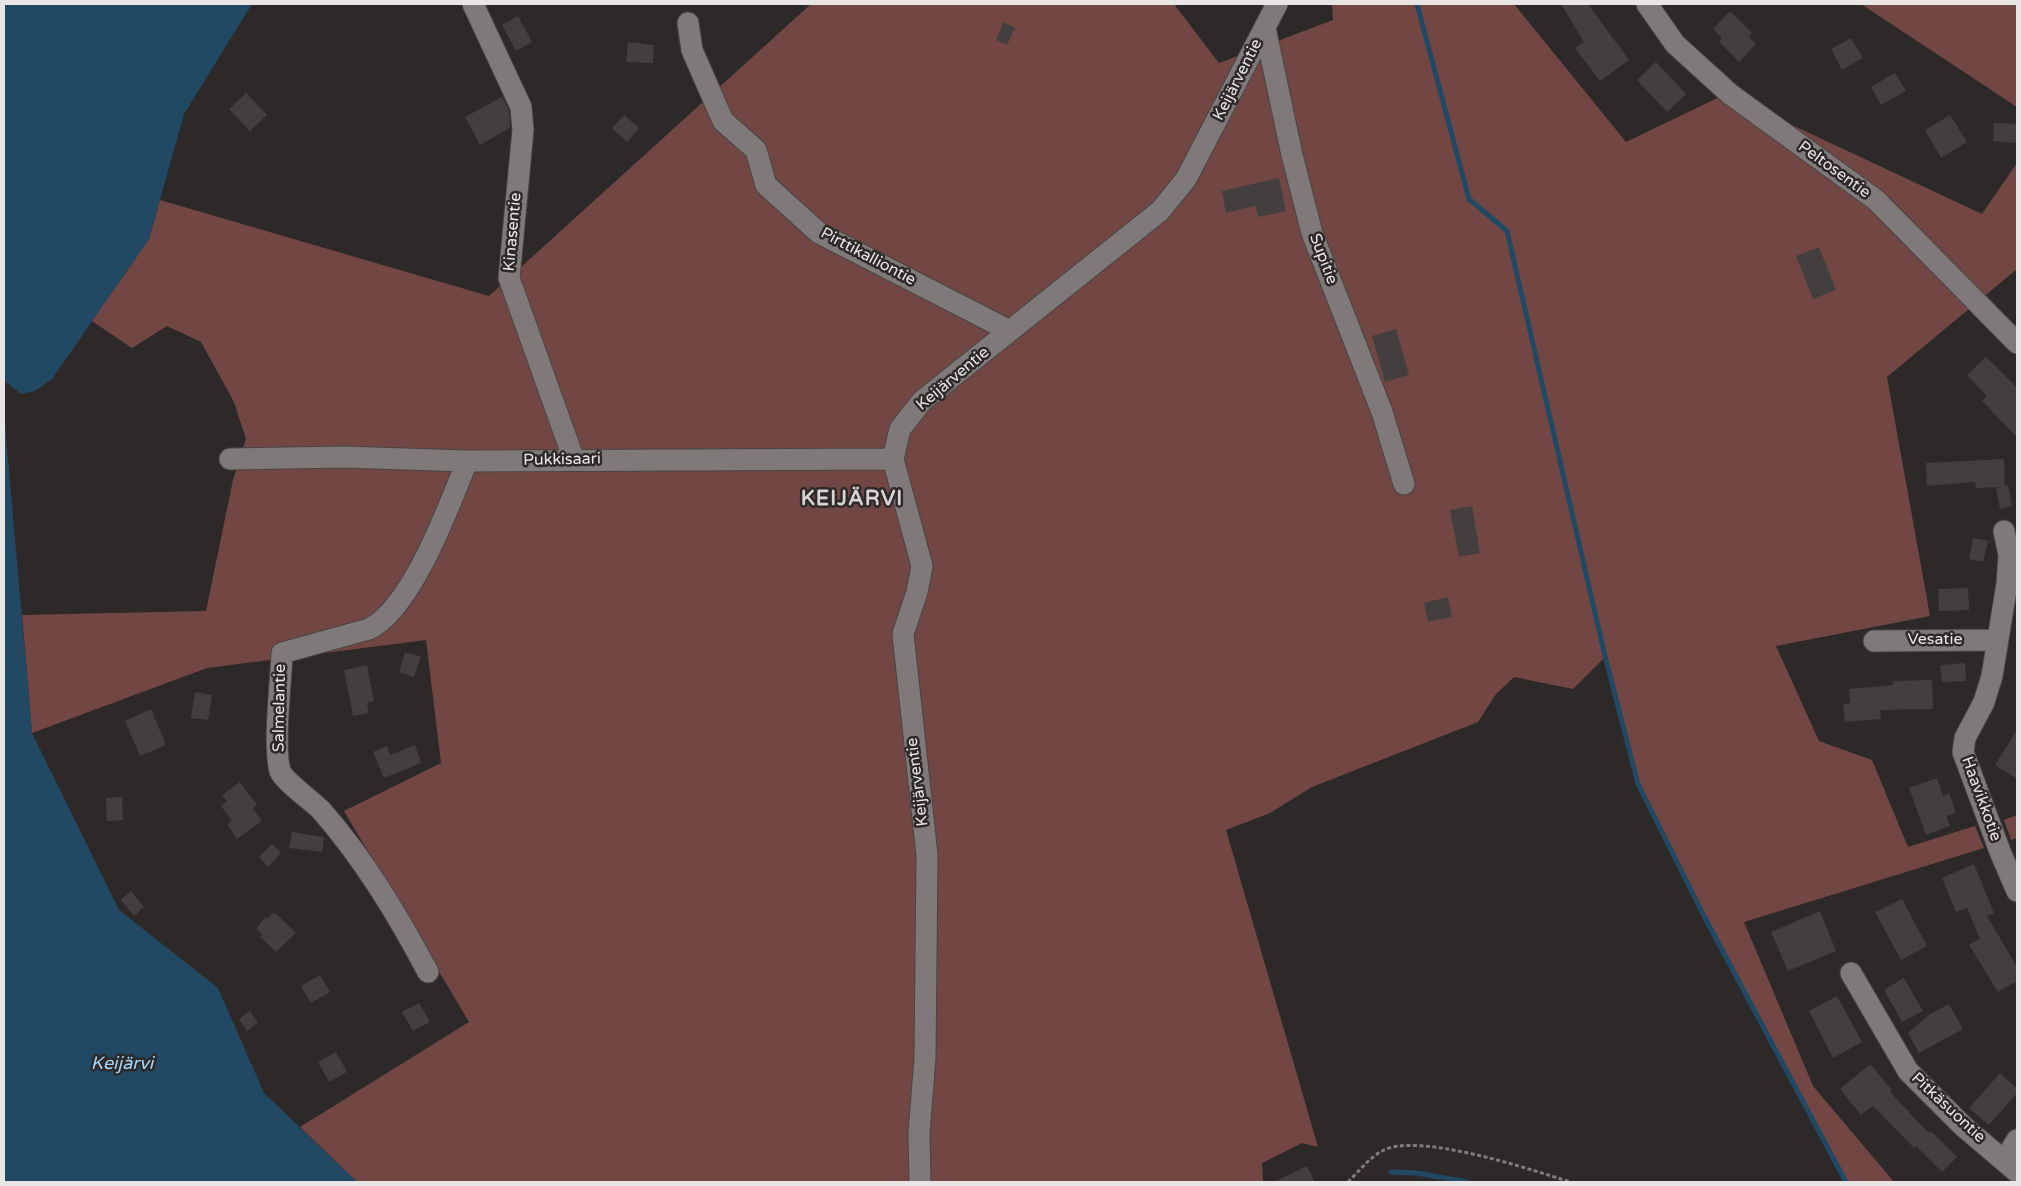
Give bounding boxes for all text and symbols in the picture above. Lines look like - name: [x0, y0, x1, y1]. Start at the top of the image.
- street label: Keijärventie: [1209, 36, 1267, 124]
- street label: Peltosentie: [1794, 137, 1874, 203]
- street label: Kinasentie: [500, 192, 526, 272]
- street label: Pirttikalliontie: [817, 224, 919, 290]
- street label: Supitie: [1305, 231, 1341, 287]
- street label: Keijärventie: [913, 343, 993, 415]
- street label: Pukkisaari: [523, 450, 601, 470]
- district label: KEIJÄRVI: [800, 486, 904, 512]
- street label: Vesatie: [1908, 630, 1962, 650]
- street label: Salmelantie: [270, 664, 290, 752]
- street label: Keijärventie: [903, 737, 933, 827]
- street label: Haavikkotie: [1957, 754, 2005, 844]
- water label: Keijärvi: [91, 1053, 153, 1075]
- street label: Pitkäsuontie: [1907, 1069, 1989, 1147]

